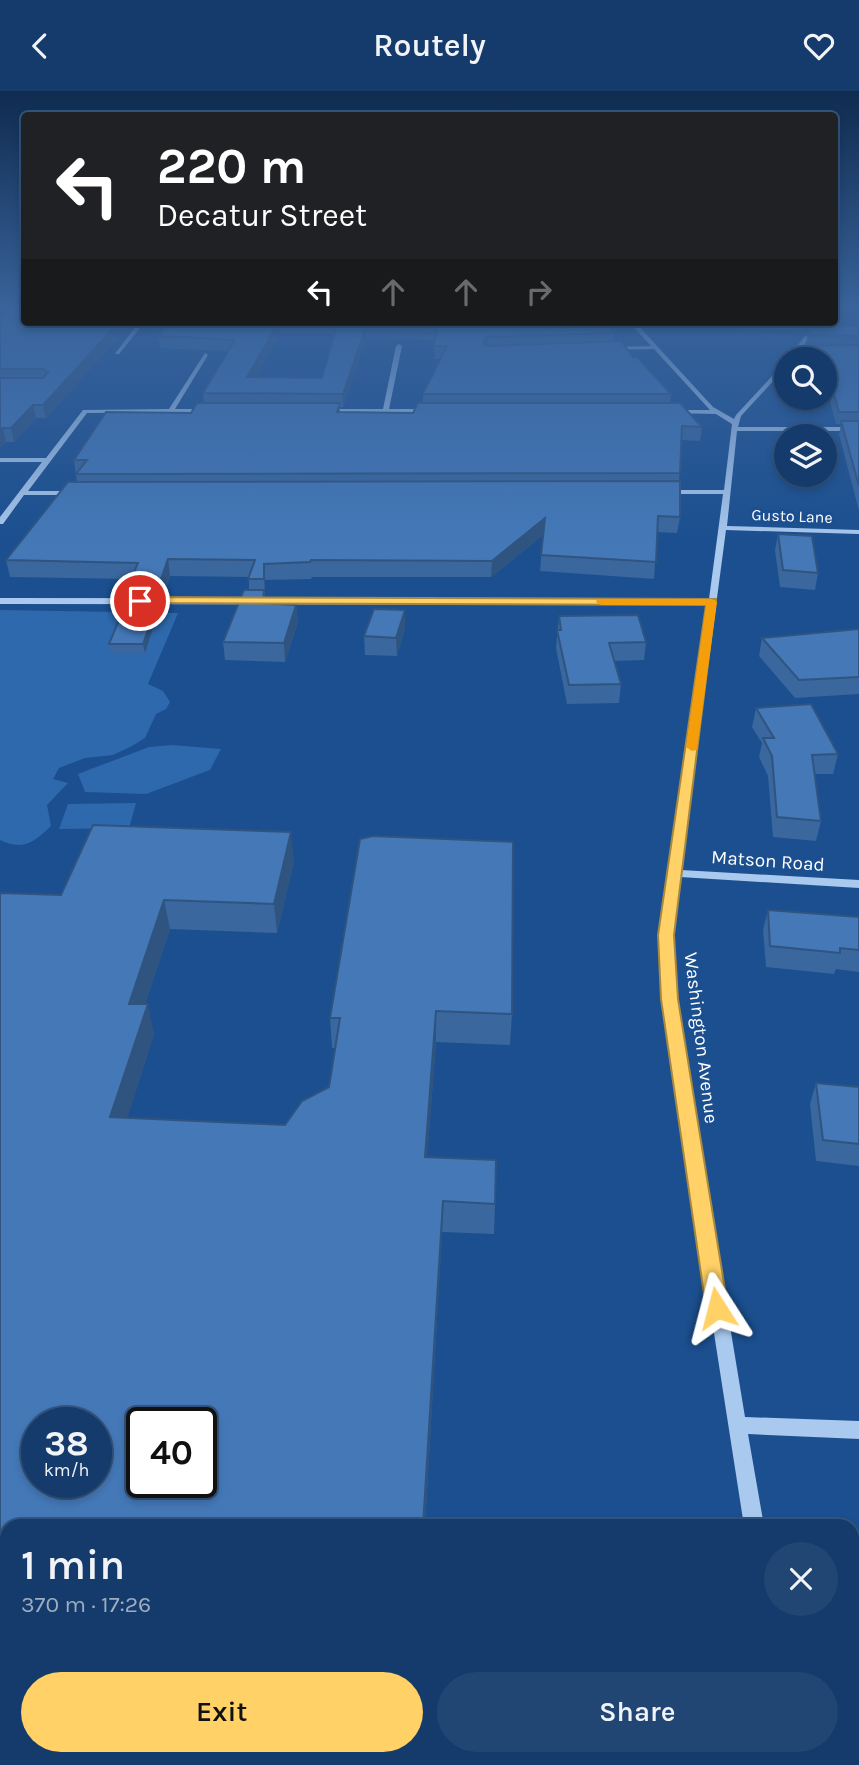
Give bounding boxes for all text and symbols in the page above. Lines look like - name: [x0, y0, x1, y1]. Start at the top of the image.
- icon: back: [21, 27, 59, 65]
- text: Routely: [373, 27, 486, 64]
- icon: heart: [800, 27, 838, 65]
- text: 220 m: [157, 138, 306, 195]
- icon: left: [42, 140, 133, 231]
- text: Decatur Street: [157, 197, 367, 234]
- icon: left: [301, 273, 339, 311]
- icon: ahead: [374, 273, 412, 311]
- icon: ahead: [447, 273, 485, 311]
- icon: right: [520, 273, 558, 311]
- map controls: [774, 347, 837, 487]
- button: search: [774, 347, 837, 410]
- button: layers: [774, 424, 837, 487]
- street label: Gusto Lane: [751, 505, 833, 527]
- pin: [110, 571, 170, 631]
- icon: arrive: [121, 582, 159, 620]
- street label: Matson Road: [710, 846, 826, 876]
- street label: Washington Avenue: [680, 951, 722, 1125]
- position arrow: [680, 1271, 754, 1345]
- speed limit sign: 40: [126, 1407, 217, 1498]
- text: 38: [44, 1423, 89, 1464]
- text: km/h: [44, 1459, 89, 1481]
- text: 1 min: [21, 1540, 125, 1590]
- button: close: [764, 1542, 838, 1616]
- text: 370 m · 17:26: [21, 1591, 151, 1618]
- button: Exit: [21, 1672, 423, 1752]
- button: Share: [437, 1672, 838, 1752]

